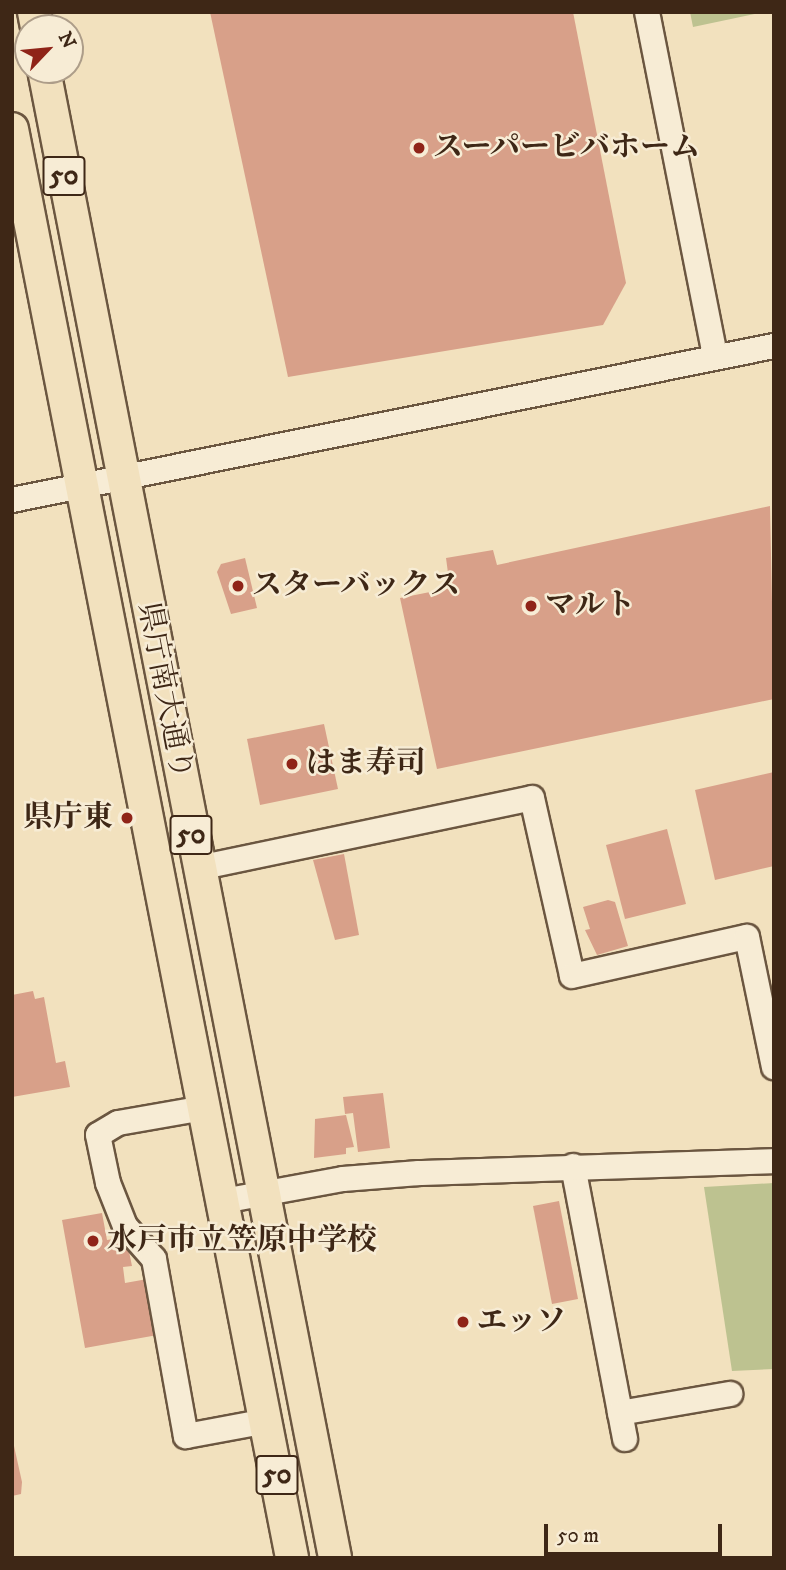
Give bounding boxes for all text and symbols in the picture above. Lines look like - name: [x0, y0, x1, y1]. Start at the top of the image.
- north arrow: [14, 14, 84, 84]
- text: N: [53, 28, 80, 53]
- place label: スーパービバホーム: [433, 130, 701, 166]
- marker: スーパービバホーム: [411, 140, 427, 156]
- road number: 50: [41, 152, 87, 200]
- place label: スターバックス: [252, 568, 462, 604]
- marker: スターバックス: [230, 578, 246, 594]
- place label: マルト: [545, 588, 635, 624]
- marker: マルト: [523, 598, 539, 614]
- street label: 県庁南大通り: [129, 599, 199, 783]
- place label: はま寿司: [306, 746, 426, 782]
- marker: はま寿司: [284, 756, 300, 772]
- place label: 県庁東: [23, 800, 113, 836]
- marker: 県庁東: [119, 810, 135, 826]
- road number: 50: [168, 810, 214, 860]
- place label: 水戸市立笠原中学校: [107, 1223, 377, 1259]
- marker: 水戸市立笠原中学校: [85, 1233, 101, 1249]
- place label: エッソ: [477, 1304, 567, 1340]
- marker: エッソ: [455, 1314, 471, 1330]
- road number: 50: [254, 1450, 300, 1500]
- scale bar: [548, 1510, 726, 1554]
- text: 50 m: [557, 1523, 599, 1549]

